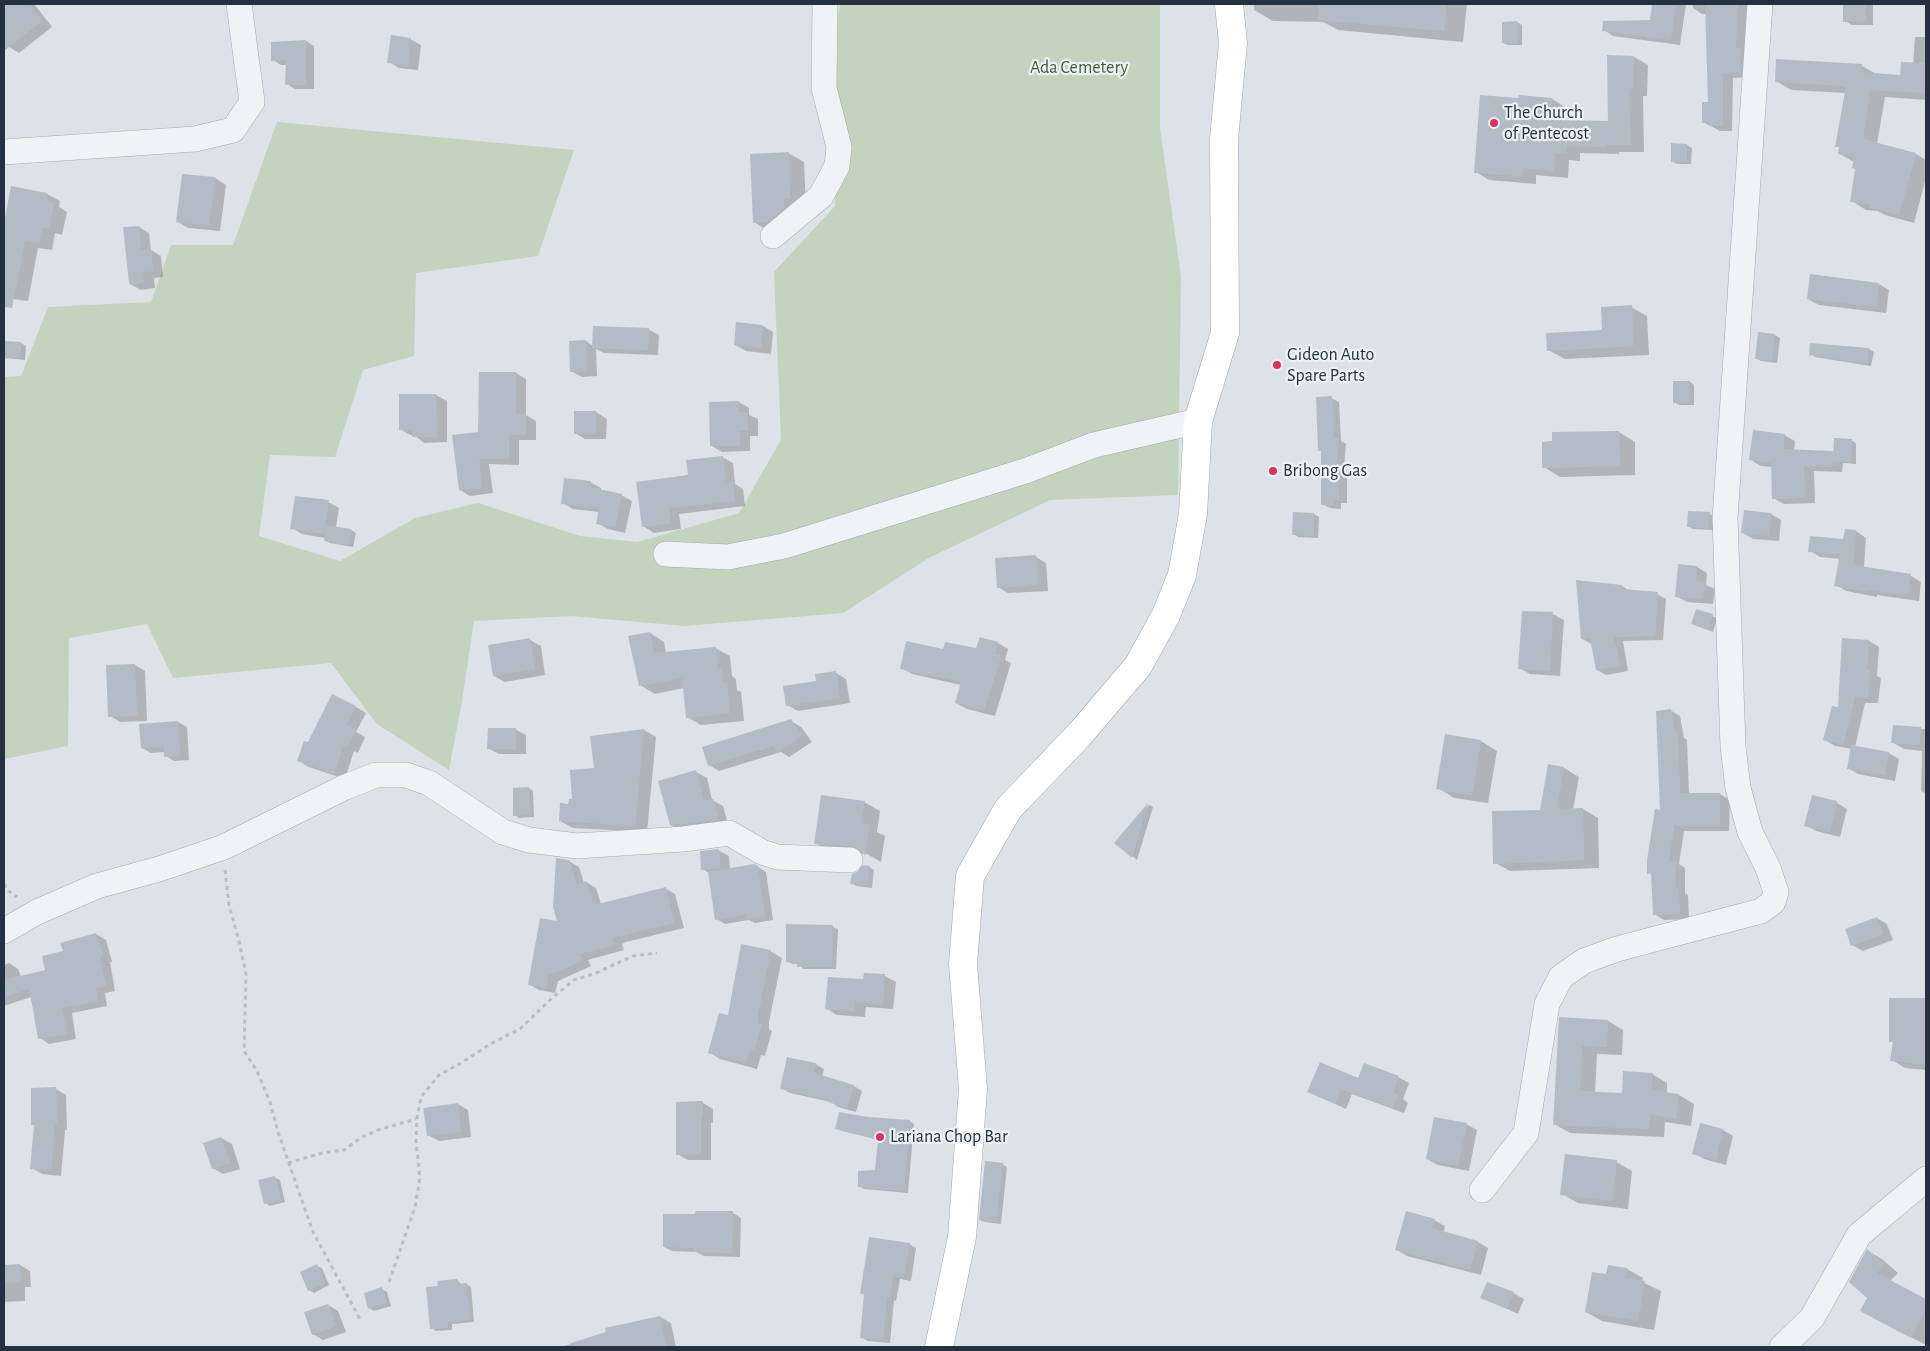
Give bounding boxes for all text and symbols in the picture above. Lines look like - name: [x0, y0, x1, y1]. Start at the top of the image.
- park label: Ada Cemetery: [1030, 57, 1128, 79]
- place label: The Church of Pentecost: [1504, 102, 1589, 144]
- marker: The Church of Pentecost: [1488, 117, 1500, 129]
- place label: Gideon Auto Spare Parts: [1287, 344, 1374, 386]
- marker: Gideon Auto Spare Parts: [1271, 359, 1283, 371]
- place label: Bribong Gas: [1283, 460, 1367, 482]
- marker: Bribong Gas: [1267, 465, 1279, 477]
- place label: Lariana Chop Bar: [890, 1126, 1008, 1148]
- marker: Lariana Chop Bar: [874, 1131, 886, 1143]

